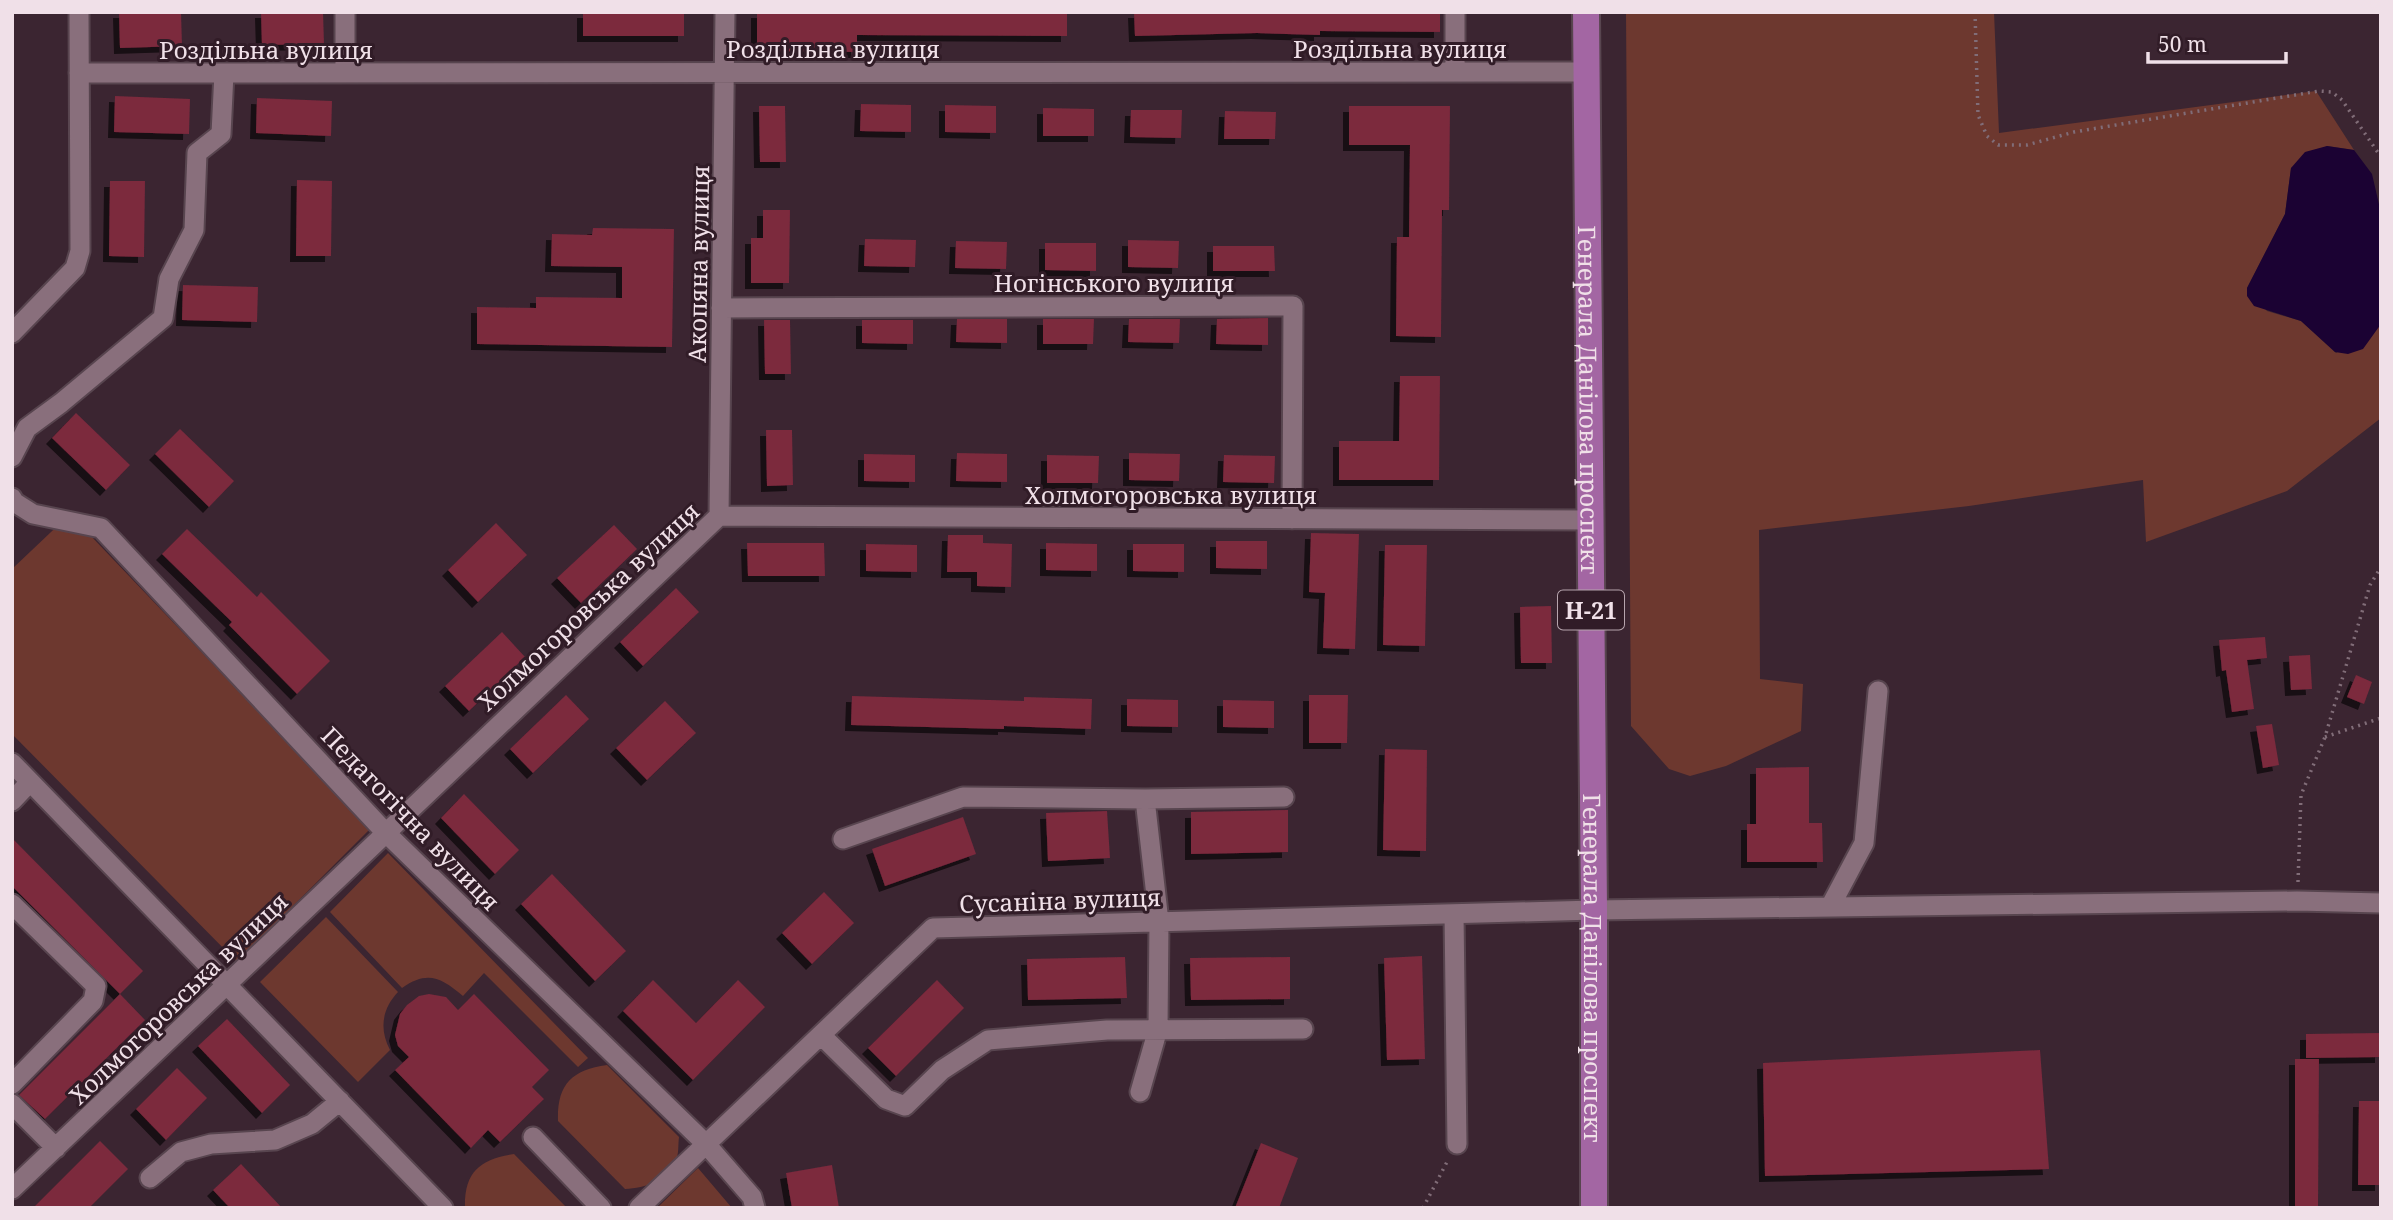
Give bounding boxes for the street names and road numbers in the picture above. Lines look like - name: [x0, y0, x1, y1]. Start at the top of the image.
- street label: Роздільна вулиця: [726, 32, 940, 65]
- street label: Роздільна вулиця: [1293, 32, 1507, 65]
- street label: Роздільна вулиця: [159, 33, 373, 66]
- street label: Акопяна вулиця: [680, 165, 716, 363]
- street label: Генерала Данілова проспект: [1571, 225, 1608, 575]
- street label: Ногінського вулиця: [994, 266, 1234, 299]
- street label: Холмогоровська вулиця: [1025, 478, 1317, 511]
- street label: Холмогоровська вулиця: [470, 494, 706, 718]
- road number: Н-21: [1558, 590, 1624, 630]
- street label: Педагогічна вулиця: [314, 719, 508, 917]
- street label: Генерала Данілова проспект: [1576, 793, 1611, 1143]
- street label: Сусаніна вулиця: [959, 880, 1161, 920]
- street label: Холмогоровська вулиця: [61, 885, 295, 1111]

